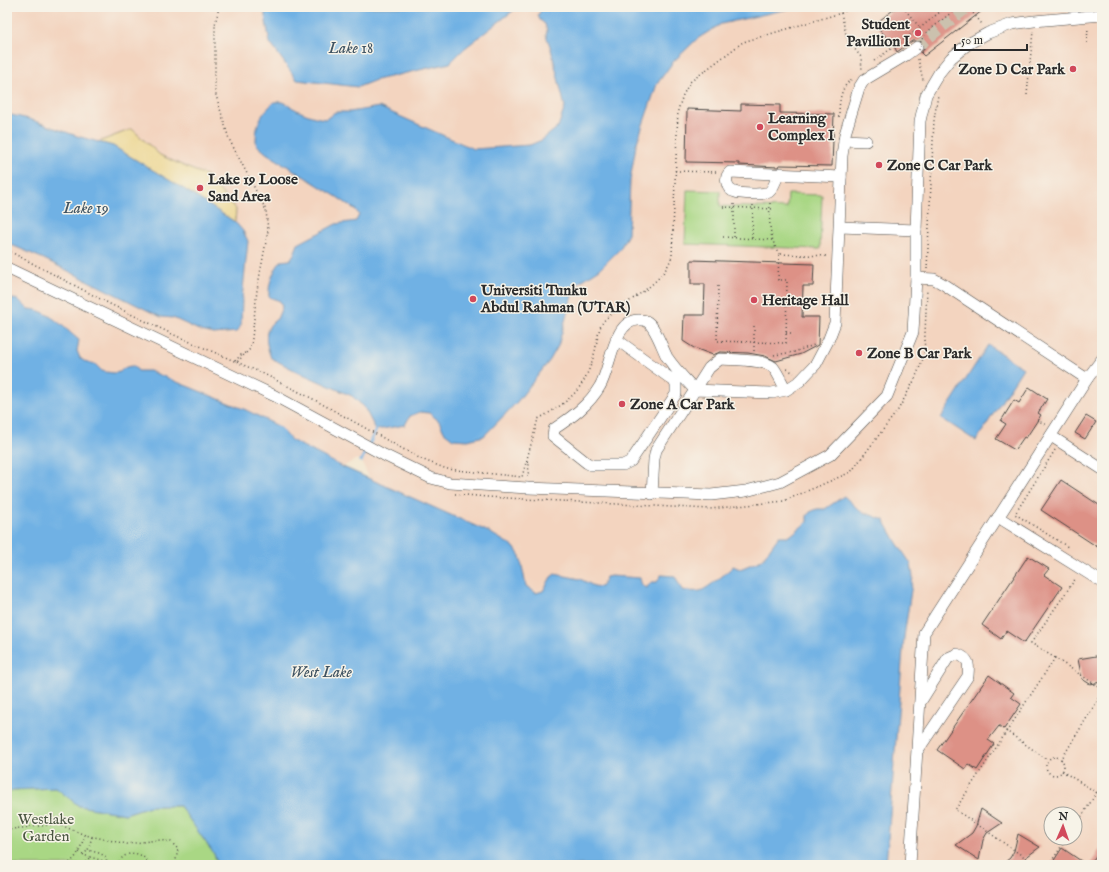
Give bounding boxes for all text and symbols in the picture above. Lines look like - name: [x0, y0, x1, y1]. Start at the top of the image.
- place label: Student Pavillion I: [847, 15, 911, 51]
- scale bar: [955, 26, 1027, 52]
- marker: Student Pavillion I: [913, 28, 923, 38]
- text: 50 m: [961, 33, 983, 48]
- water label: Lake 18: [327, 39, 374, 59]
- place label: Zone D Car Park: [958, 60, 1066, 79]
- marker: Zone D Car Park: [1068, 64, 1078, 74]
- place label: Learning Complex I: [768, 109, 835, 145]
- marker: Learning Complex I: [755, 122, 765, 132]
- place label: Zone C Car Park: [887, 156, 993, 175]
- marker: Zone C Car Park: [874, 160, 884, 170]
- place label: Lake 19 Loose Sand Area: [208, 170, 298, 206]
- marker: Lake 19 Loose Sand Area: [195, 183, 205, 193]
- water label: Lake 19: [62, 199, 109, 219]
- place label: Universiti Tunku Abdul Rahman (UTAR): [480, 281, 630, 317]
- place label: Heritage Hall: [762, 291, 849, 310]
- marker: Universiti Tunku Abdul Rahman (UTAR): [468, 294, 478, 304]
- marker: Heritage Hall: [749, 295, 759, 305]
- place label: Zone B Car Park: [867, 344, 972, 363]
- marker: Zone B Car Park: [854, 348, 864, 358]
- place label: Zone A Car Park: [630, 395, 736, 414]
- marker: Zone A Car Park: [617, 399, 627, 409]
- water label: West Lake: [290, 663, 352, 683]
- north arrow: [1043, 806, 1083, 846]
- park label: Westlake Garden: [18, 810, 74, 846]
- text: N: [1057, 810, 1069, 824]

